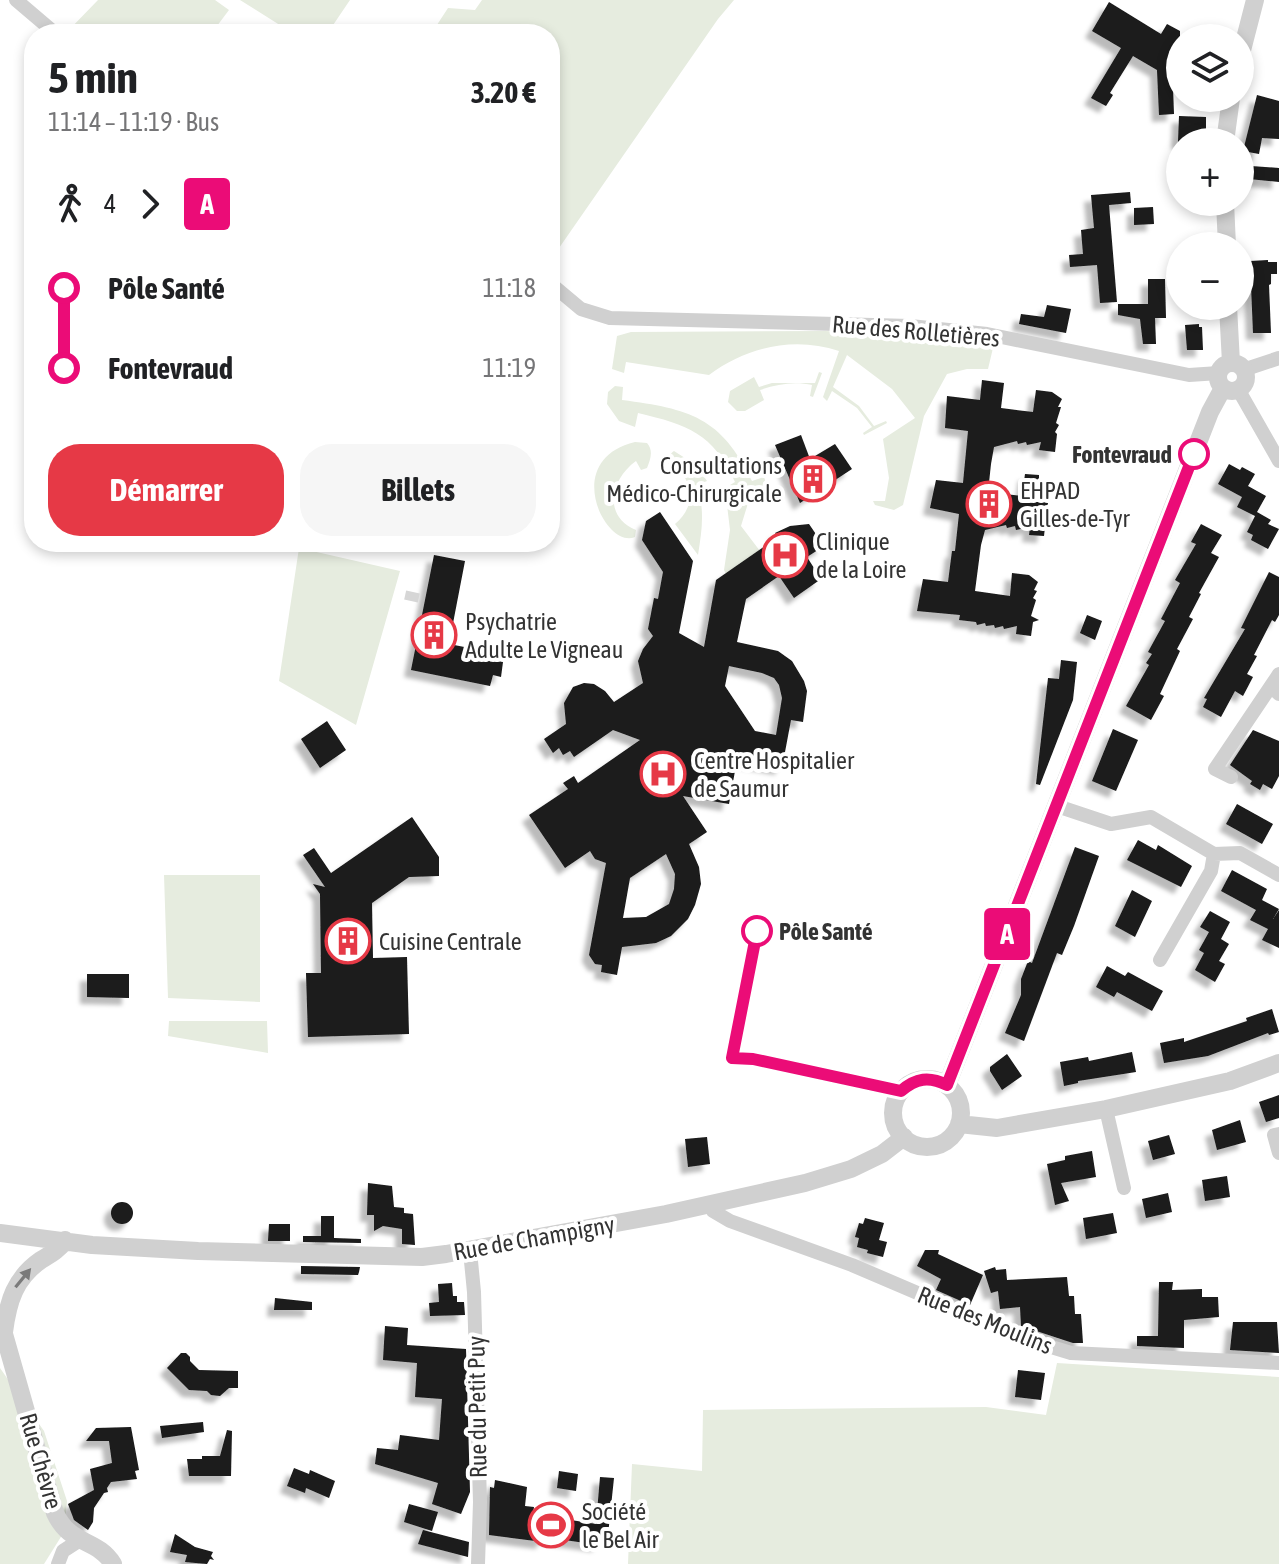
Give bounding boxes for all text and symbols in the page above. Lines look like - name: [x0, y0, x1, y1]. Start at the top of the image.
- map controls: [1166, 24, 1254, 320]
- button: layers: [1166, 24, 1254, 112]
- text: 5 min: [48, 52, 138, 102]
- text: 3.20 €: [471, 75, 536, 109]
- text: 11:14 – 11:19 · Bus: [48, 107, 219, 137]
- button: +: [1166, 128, 1254, 216]
- icon: walk: [48, 182, 92, 226]
- icon: forward: [128, 182, 172, 226]
- text: A: [200, 188, 214, 220]
- text: 4: [104, 189, 116, 219]
- button: −: [1166, 232, 1254, 320]
- text: Pôle Santé: [108, 271, 225, 305]
- text: 11:18: [482, 273, 536, 303]
- street label: Rue des Rolletières: [831, 310, 1001, 352]
- text: Fontevraud: [108, 351, 233, 385]
- text: 11:19: [482, 353, 536, 383]
- marker: Fontevraud: [1179, 439, 1209, 469]
- place label: Fontevraud: [1072, 441, 1172, 468]
- button: Démarrer: [48, 444, 284, 536]
- button: Billets: [300, 444, 536, 536]
- place label: Consultations Médico-Chirurgicale: [606, 452, 782, 507]
- building icon: Consultations Médico-Chirurgicale: [789, 455, 837, 503]
- place label: EHPAD Gilles-de-Tyr: [1020, 477, 1131, 532]
- building icon: EHPAD Gilles-de-Tyr: [965, 480, 1013, 528]
- place label: Clinique de la Loire: [816, 528, 906, 583]
- hospital icon: Clinique de la Loire: [761, 531, 809, 579]
- place label: Psychatrie Adulte Le Vigneau: [465, 608, 623, 663]
- building icon: Psychatrie Adulte Le Vigneau: [410, 611, 458, 659]
- place label: Centre Hospitalier de Saumur: [694, 747, 855, 802]
- hospital icon: Centre Hospitalier de Saumur: [639, 750, 687, 798]
- line badge: A: [981, 908, 1033, 960]
- marker: Pôle Santé: [742, 916, 772, 946]
- building icon: Cuisine Centrale: [324, 917, 372, 965]
- place label: Pôle Santé: [779, 918, 873, 945]
- text: A: [1000, 918, 1014, 950]
- place label: Cuisine Centrale: [379, 928, 522, 955]
- street label: Rue de Champigny: [451, 1211, 617, 1265]
- one-way arrow: [14, 1269, 31, 1289]
- street label: Rue des Moulins: [914, 1281, 1056, 1359]
- street label: Rue du Petit Puy: [462, 1336, 492, 1478]
- street label: Rue Chèvre: [14, 1410, 68, 1512]
- place label: Société le Bel Air: [582, 1498, 660, 1553]
- sports icon: Société le Bel Air: [527, 1501, 575, 1549]

